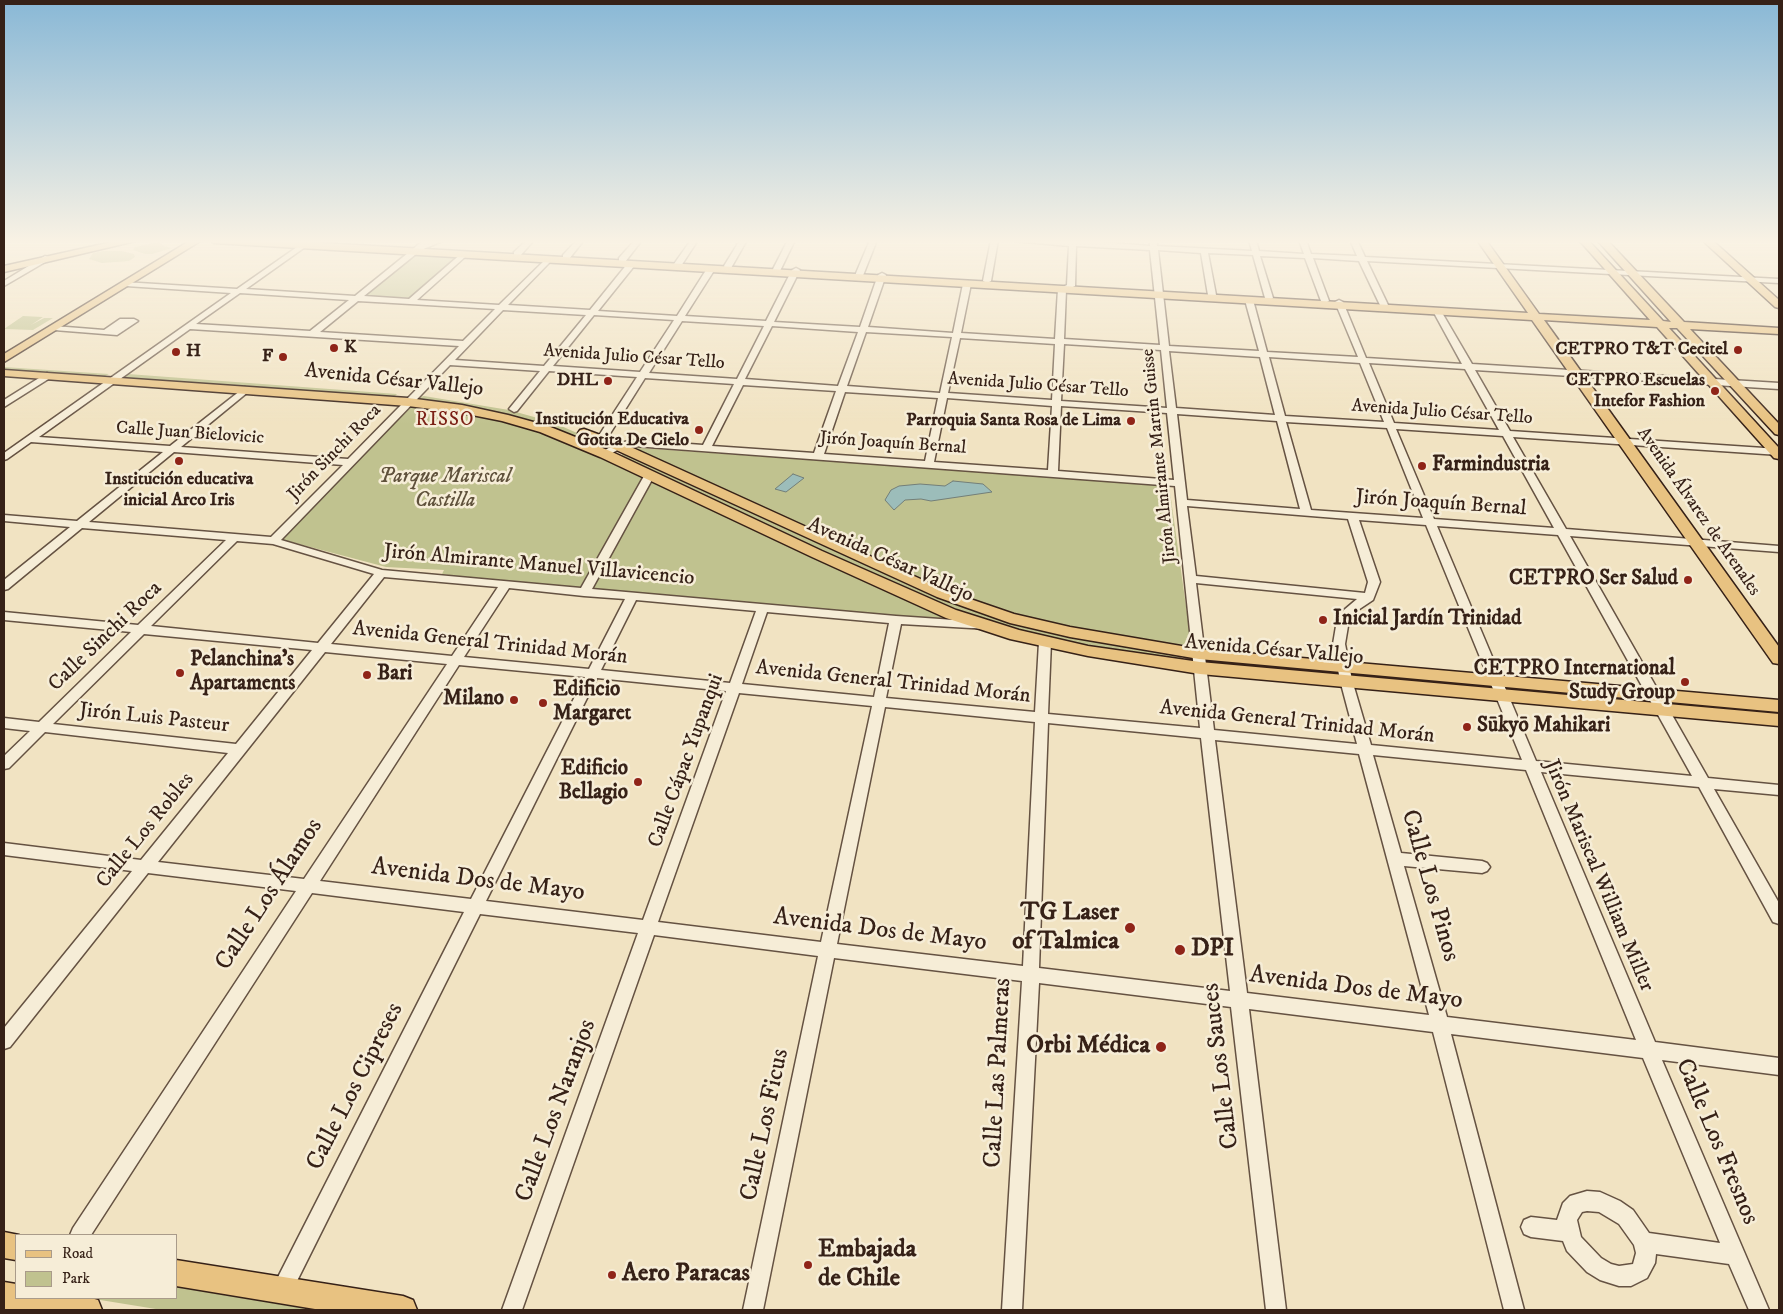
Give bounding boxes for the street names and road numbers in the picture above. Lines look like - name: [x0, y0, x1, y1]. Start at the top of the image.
- street label: Avenida Julio César Tello: [543, 341, 725, 375]
- street label: Jirón Almirante Martin Guisse: [1138, 348, 1182, 564]
- street label: Avenida César Vallejo: [303, 359, 485, 403]
- street label: Avenida Julio César Tello: [947, 369, 1129, 403]
- street label: Avenida Julio César Tello: [1351, 396, 1533, 430]
- street label: Jirón Sinchi Roca: [284, 400, 386, 506]
- street label: Calle Juan Bielovicic: [115, 418, 265, 450]
- street label: Avenida Álvarez de Arenales: [1632, 424, 1764, 600]
- street label: Jirón Joaquín Bernal: [819, 428, 967, 460]
- street label: Jirón Joaquín Bernal: [1355, 485, 1527, 523]
- street label: Avenida César Vallejo: [803, 513, 977, 609]
- street label: Jirón Almirante Manuel Villavicencio: [383, 540, 695, 592]
- street label: Calle Sinchi Roca: [44, 577, 168, 697]
- street label: Avenida General Trinidad Morán: [351, 617, 629, 671]
- street label: Avenida César Vallejo: [1184, 631, 1364, 671]
- street label: Avenida General Trinidad Morán: [754, 656, 1032, 710]
- street label: Calle Cápac Yupanqui: [644, 671, 730, 851]
- street label: Avenida General Trinidad Morán: [1158, 696, 1436, 750]
- street label: Jirón Luis Pasteur: [78, 699, 230, 739]
- street label: Jirón Mariscal William Miller: [1538, 756, 1658, 996]
- street label: Calle Los Robles: [92, 768, 200, 894]
- street label: Calle Los Pinos: [1393, 807, 1465, 965]
- street label: Calle Los Álamos: [210, 813, 330, 977]
- street label: Avenida Dos de Mayo: [370, 853, 586, 909]
- street label: Avenida Dos de Mayo: [772, 903, 988, 959]
- street label: Avenida Dos de Mayo: [1248, 961, 1464, 1017]
- street label: Calle Las Palmeras: [979, 977, 1019, 1169]
- street label: Calle Los Sauces: [1197, 981, 1247, 1151]
- street label: Calle Los Cipreses: [301, 998, 411, 1176]
- street label: Calle Los Naranjos: [510, 1016, 604, 1206]
- street label: Calle Los Ficus: [735, 1046, 797, 1204]
- street label: Calle Los Fresnos: [1668, 1055, 1764, 1229]

